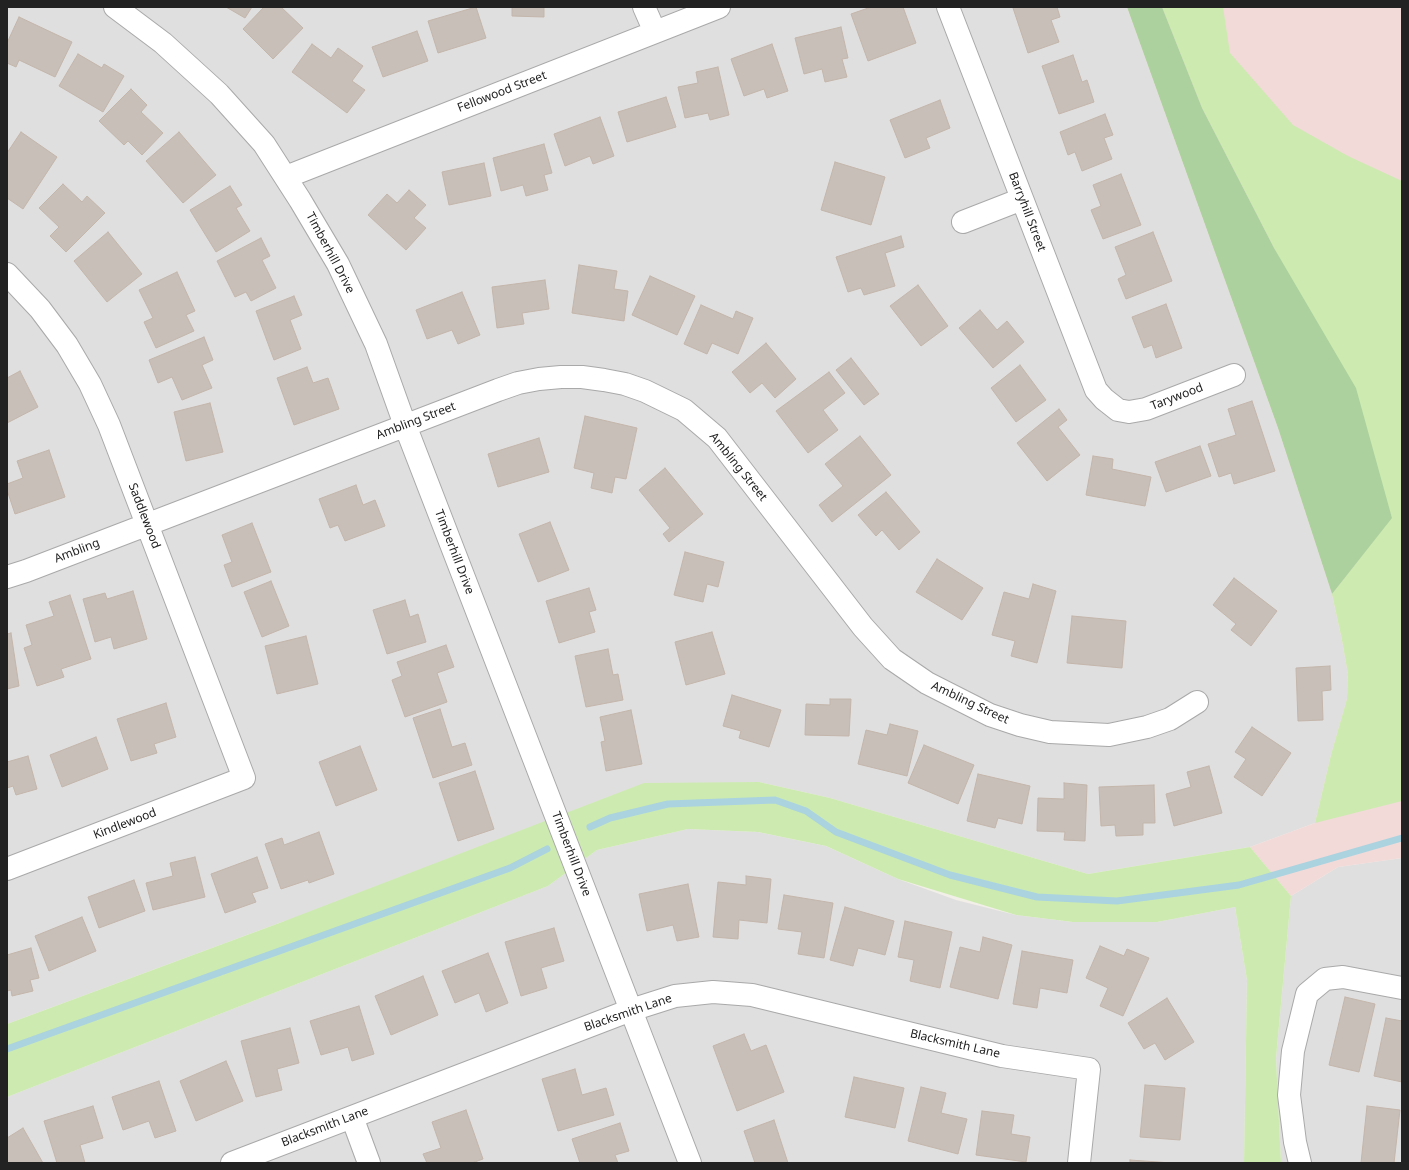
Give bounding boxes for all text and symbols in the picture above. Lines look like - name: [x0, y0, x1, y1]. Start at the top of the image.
- street label: Fellowood Street: [455, 68, 549, 116]
- street label: Barryhill Street: [1005, 170, 1049, 254]
- street label: Timberhill Drive: [303, 210, 357, 296]
- street label: Tarywood: [1149, 380, 1205, 414]
- street label: Ambling Street: [374, 399, 458, 443]
- street label: Ambling Street: [706, 430, 770, 504]
- street label: Saddlewood: [125, 481, 163, 551]
- street label: Timberhill Drive: [431, 508, 477, 596]
- street label: Ambling: [52, 536, 102, 566]
- street label: Ambling Street: [929, 679, 1011, 727]
- street label: Kindlewood: [91, 805, 159, 843]
- street label: Timberhill Drive: [548, 810, 594, 898]
- street label: Blacksmith Lane: [582, 991, 674, 1035]
- street label: Blacksmith Lane: [909, 1027, 1001, 1061]
- street label: Blacksmith Lane: [280, 1104, 370, 1150]

